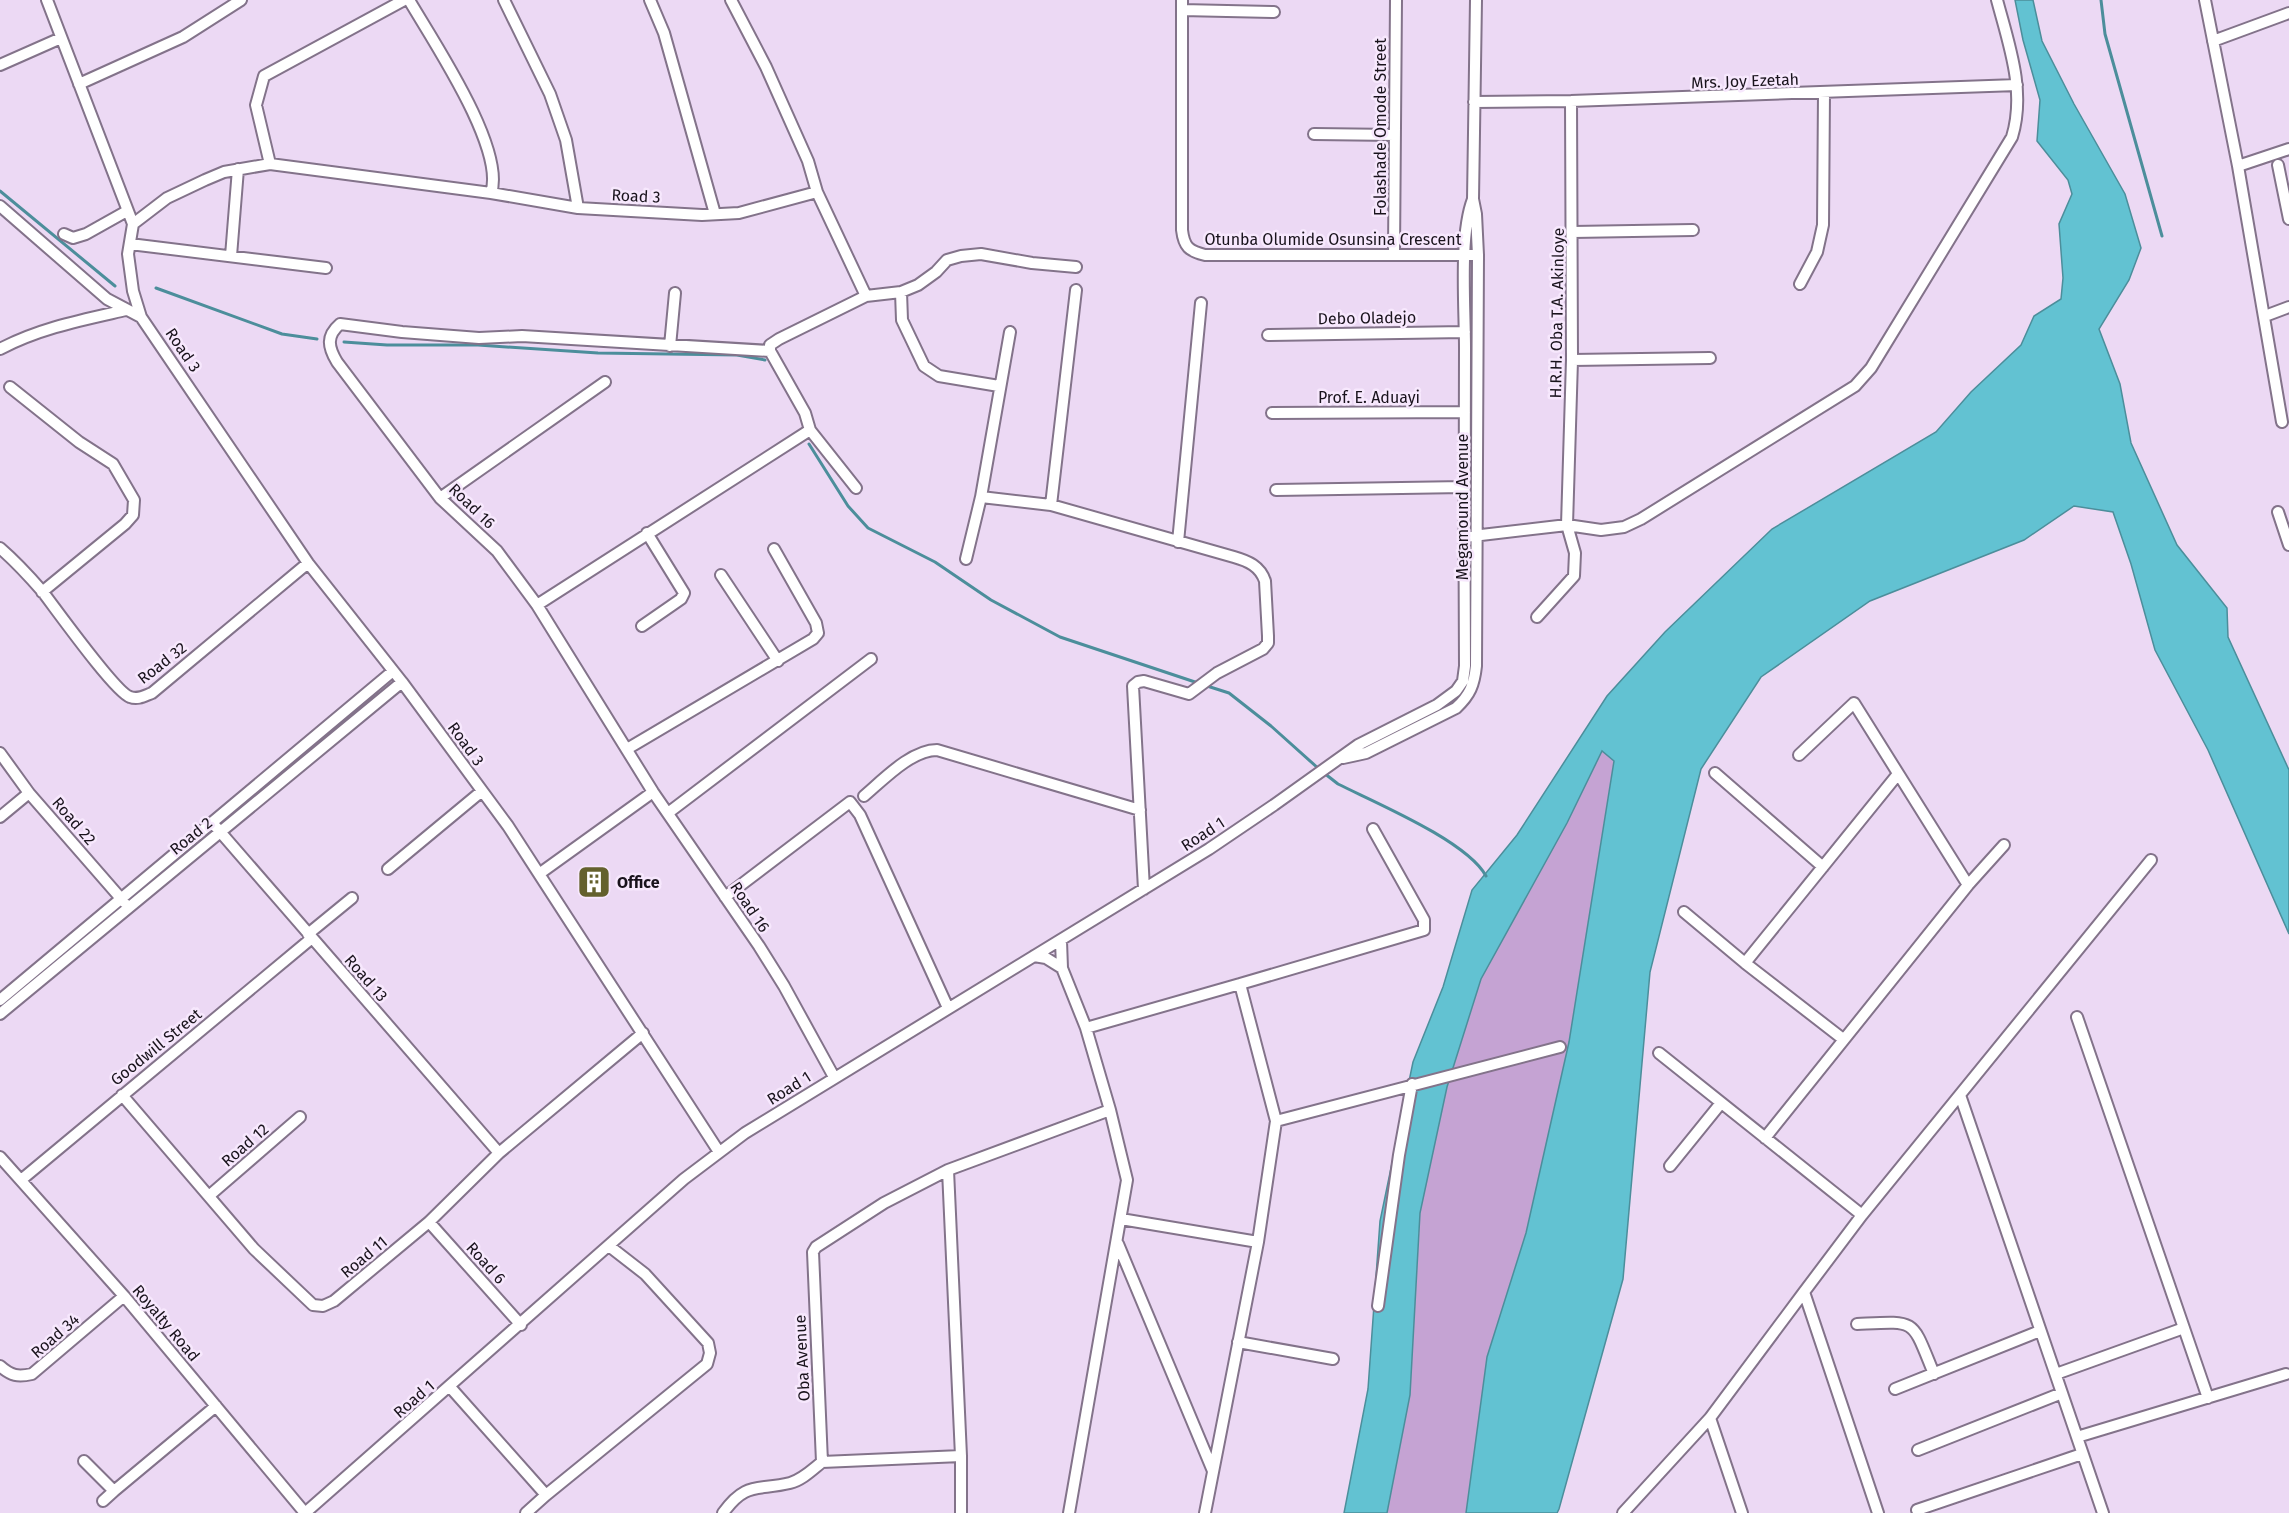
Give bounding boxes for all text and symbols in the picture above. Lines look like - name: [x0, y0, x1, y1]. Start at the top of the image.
- street label: Folashade Omode Street: [1371, 38, 1390, 216]
- street label: Mrs. Joy Ezetah: [1691, 70, 1799, 92]
- street label: Road 3: [611, 185, 661, 207]
- street label: H.R.H. Oba T.A. Akinloye: [1546, 227, 1568, 399]
- street label: Otunba Olumide Osunsina Crescent: [1205, 230, 1462, 249]
- street label: Debo Oladejo: [1318, 308, 1416, 328]
- street label: Road 3: [161, 324, 205, 376]
- street label: Prof. E. Aduayi: [1318, 388, 1420, 407]
- street label: Megamound Avenue: [1453, 434, 1472, 580]
- street label: Road 16: [445, 480, 499, 532]
- street label: Road 32: [134, 638, 190, 688]
- street label: Road 3: [444, 719, 488, 769]
- street label: Road 22: [48, 793, 100, 849]
- street label: Road 2: [166, 813, 216, 859]
- street label: Road 1: [1178, 813, 1228, 855]
- building icon: Office: [576, 864, 612, 900]
- place label: Office: [617, 873, 660, 892]
- street label: Road 16: [726, 878, 774, 936]
- street label: Road 13: [340, 951, 392, 1005]
- street label: Goodwill Street: [107, 1004, 205, 1089]
- street label: Road 1: [764, 1067, 814, 1109]
- street label: Road 12: [218, 1119, 272, 1171]
- street label: Road 11: [337, 1232, 391, 1282]
- street label: Road 6: [462, 1238, 510, 1288]
- street label: Royalty Road: [128, 1281, 204, 1365]
- street label: Road 34: [27, 1310, 83, 1362]
- street label: Oba Avenue: [790, 1314, 814, 1402]
- street label: Road 1: [390, 1376, 438, 1422]

